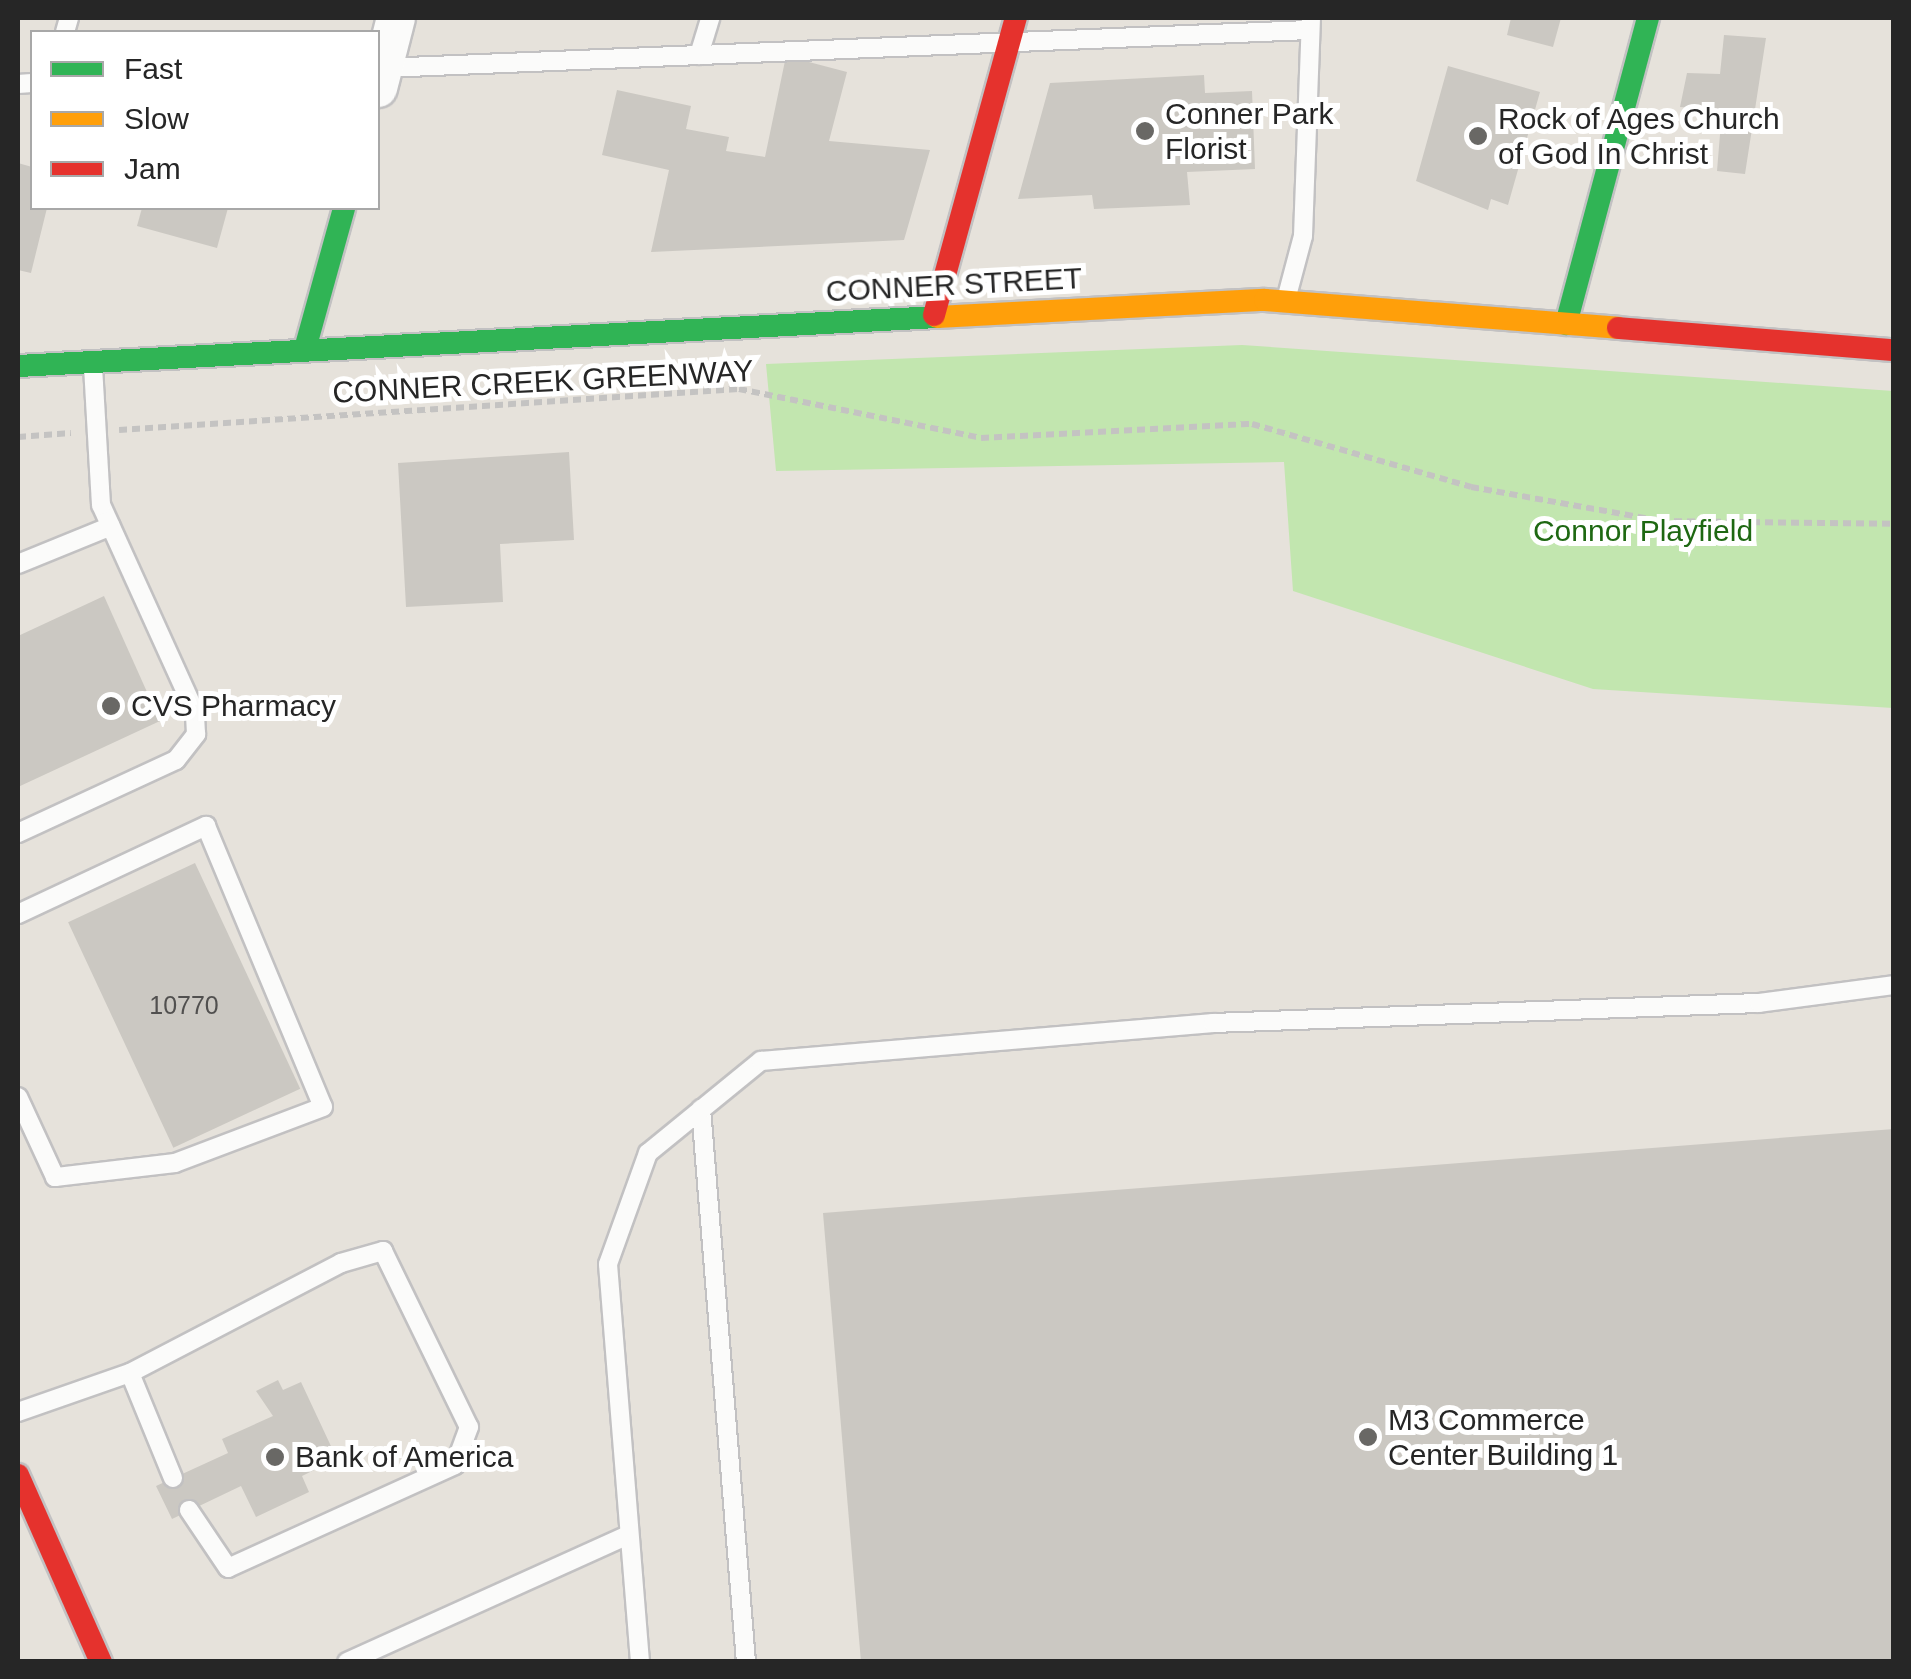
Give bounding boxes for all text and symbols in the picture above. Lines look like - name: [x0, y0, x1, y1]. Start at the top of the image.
- legend: [30, 30, 380, 210]
- text: Fast: [124, 52, 182, 85]
- place label: Conner Park Florist: [1165, 96, 1333, 166]
- place label: Rock of Ages Church of God In Christ: [1498, 101, 1781, 172]
- text: Slow: [124, 102, 189, 135]
- marker: Conner Park Florist: [1134, 120, 1156, 142]
- marker: Rock of Ages Church of God In Christ: [1467, 125, 1489, 147]
- text: Jam: [124, 152, 181, 185]
- street label: CONNER STREET: [825, 260, 1083, 310]
- street label: CONNER CREEK GREENWAY: [331, 353, 755, 411]
- park label: Connor Playfield: [1533, 513, 1753, 549]
- place label: CVS Pharmacy: [131, 688, 336, 724]
- marker: CVS Pharmacy: [100, 695, 122, 717]
- house number: 10770: [149, 990, 219, 1020]
- place label: M3 Commerce Center Building 1: [1388, 1402, 1618, 1472]
- marker: M3 Commerce Center Building 1: [1357, 1426, 1379, 1448]
- place label: Bank of America: [295, 1439, 515, 1475]
- marker: Bank of America: [264, 1446, 286, 1468]

